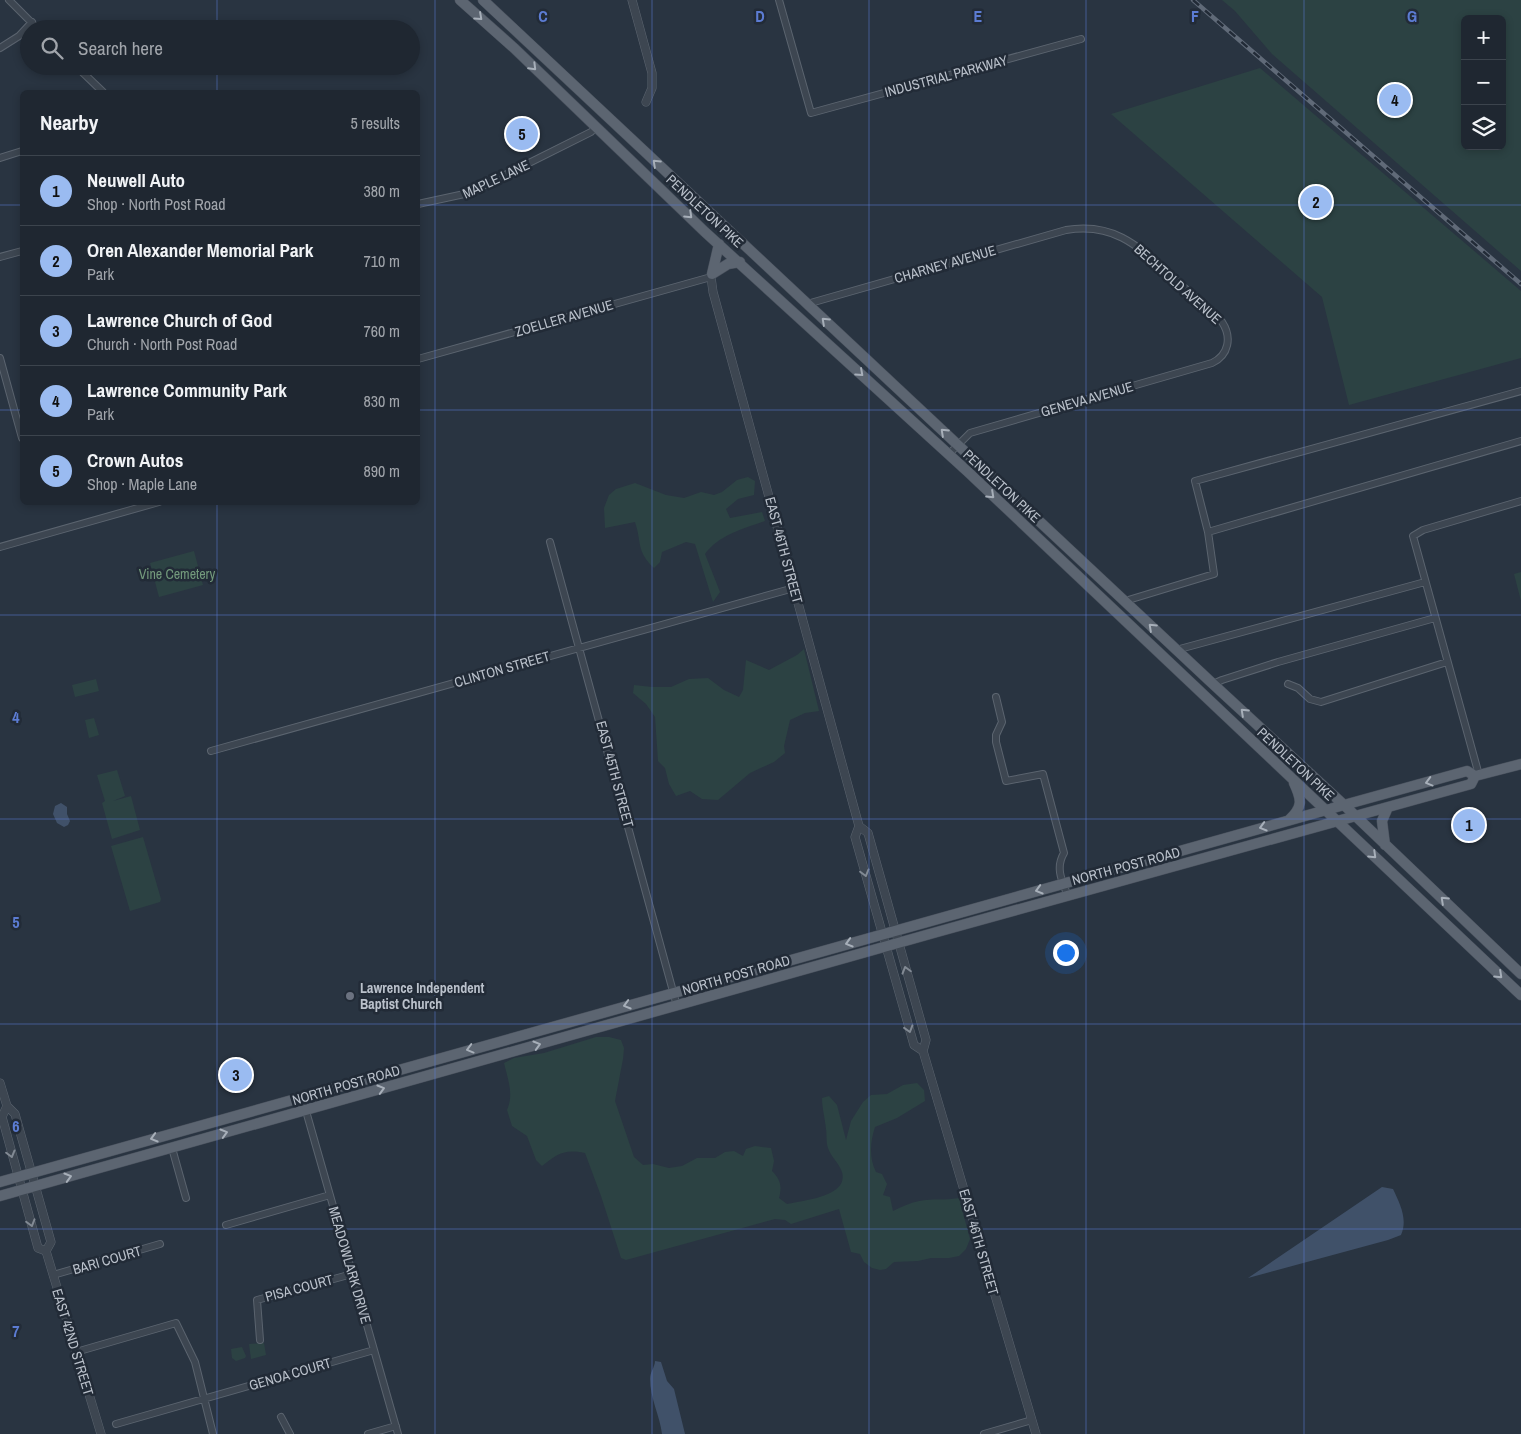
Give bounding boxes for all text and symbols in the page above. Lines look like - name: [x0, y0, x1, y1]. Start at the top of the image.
- text: C: [538, 5, 548, 27]
- text: D: [755, 5, 765, 27]
- text: E: [974, 5, 983, 27]
- text: F: [1191, 5, 1199, 27]
- text: G: [1407, 5, 1417, 27]
- one-way arrow: [473, 11, 482, 20]
- map controls: [1461, 15, 1506, 150]
- button: +: [1461, 15, 1506, 60]
- search box: [20, 20, 420, 75]
- icon: search: [38, 34, 66, 62]
- text: Search here: [78, 35, 163, 61]
- street label: INDUSTRIAL PARKWAY: [883, 51, 1010, 101]
- button: −: [1461, 60, 1506, 105]
- one-way arrow: [527, 61, 536, 70]
- pin: 4: [1379, 81, 1411, 119]
- button: layers: [1461, 105, 1506, 150]
- text: Nearby: [40, 108, 98, 137]
- text: 5 results: [350, 112, 400, 134]
- pin: 5: [506, 115, 538, 153]
- street label: MAPLE LANE: [460, 156, 532, 202]
- one-way arrow: [652, 160, 661, 169]
- text: Neuwell Auto: [87, 167, 185, 193]
- street label: PENDLETON PIKE: [663, 171, 747, 251]
- text: 1: [52, 180, 60, 202]
- text: 380 m: [364, 180, 400, 202]
- pin: 2: [1300, 183, 1332, 221]
- text: Shop · North Post Road: [87, 193, 226, 215]
- one-way arrow: [683, 209, 692, 218]
- text: Oren Alexander Memorial Park: [87, 237, 313, 263]
- street label: BECHTOLD AVENUE: [1131, 240, 1225, 328]
- street label: CHARNEY AVENUE: [892, 241, 998, 287]
- text: 2: [52, 250, 60, 272]
- text: 710 m: [364, 250, 400, 272]
- text: Park: [87, 263, 114, 285]
- street label: ZOELLER AVENUE: [513, 295, 615, 341]
- text: Lawrence Church of God: [87, 307, 272, 333]
- one-way arrow: [822, 318, 831, 327]
- text: 3: [52, 320, 60, 342]
- text: 760 m: [364, 320, 400, 342]
- text: Church · North Post Road: [87, 333, 237, 355]
- one-way arrow: [854, 367, 863, 376]
- text: Lawrence Community Park: [87, 377, 287, 403]
- street label: GENEVA AVENUE: [1039, 377, 1135, 421]
- text: 4: [52, 390, 60, 412]
- text: 830 m: [364, 390, 400, 412]
- text: Park: [87, 403, 114, 425]
- one-way arrow: [941, 429, 950, 438]
- street label: PENDLETON PIKE: [960, 446, 1044, 526]
- text: Crown Autos: [87, 447, 183, 473]
- text: 5: [52, 460, 60, 482]
- text: 890 m: [364, 460, 400, 482]
- text: Shop · Maple Lane: [87, 473, 197, 495]
- one-way arrow: [986, 489, 995, 498]
- street label: EAST 46TH STREET: [761, 495, 807, 605]
- park label: Vine Cemetery: [139, 565, 215, 583]
- one-way arrow: [1149, 624, 1158, 633]
- street label: CLINTON STREET: [452, 647, 552, 691]
- text: 4: [12, 706, 20, 728]
- one-way arrow: [1241, 709, 1250, 718]
- street label: EAST 45TH STREET: [592, 719, 638, 829]
- street label: PENDLETON PIKE: [1254, 724, 1338, 804]
- one-way arrow: [1425, 776, 1434, 786]
- pin: 1: [1453, 806, 1485, 844]
- one-way arrow: [1260, 822, 1268, 832]
- street label: NORTH POST ROAD: [1070, 843, 1182, 889]
- one-way arrow: [1367, 849, 1376, 858]
- one-way arrow: [859, 868, 869, 876]
- one-way arrow: [1036, 884, 1044, 894]
- one-way arrow: [1440, 897, 1449, 906]
- text: 5: [12, 911, 20, 933]
- one-way arrow: [845, 937, 854, 947]
- your location: [1053, 940, 1079, 966]
- street label: NORTH POST ROAD: [680, 951, 792, 999]
- one-way arrow: [901, 966, 912, 975]
- one-way arrow: [1493, 969, 1502, 978]
- place label: Lawrence Independent Baptist Church: [360, 979, 485, 1013]
- marker: Lawrence Independent Baptist Church: [344, 990, 356, 1002]
- one-way arrow: [623, 1000, 631, 1010]
- one-way arrow: [903, 1024, 913, 1033]
- one-way arrow: [533, 1040, 542, 1051]
- one-way arrow: [466, 1043, 475, 1054]
- pin: 3: [220, 1056, 252, 1094]
- street label: NORTH POST ROAD: [290, 1061, 402, 1109]
- one-way arrow: [376, 1084, 385, 1095]
- text: 6: [12, 1115, 20, 1137]
- one-way arrow: [220, 1128, 229, 1139]
- one-way arrow: [150, 1133, 158, 1143]
- one-way arrow: [5, 1150, 16, 1158]
- one-way arrow: [64, 1172, 72, 1183]
- street label: EAST 46TH STREET: [955, 1187, 1003, 1297]
- street label: MEADOWLARK DRIVE: [325, 1204, 375, 1326]
- one-way arrow: [25, 1219, 35, 1227]
- street label: BARI COURT: [71, 1242, 143, 1278]
- street label: PISA COURT: [263, 1270, 335, 1306]
- street label: EAST 42ND STREET: [48, 1286, 98, 1398]
- text: 7: [12, 1320, 20, 1342]
- street label: GENOA COURT: [247, 1354, 333, 1394]

